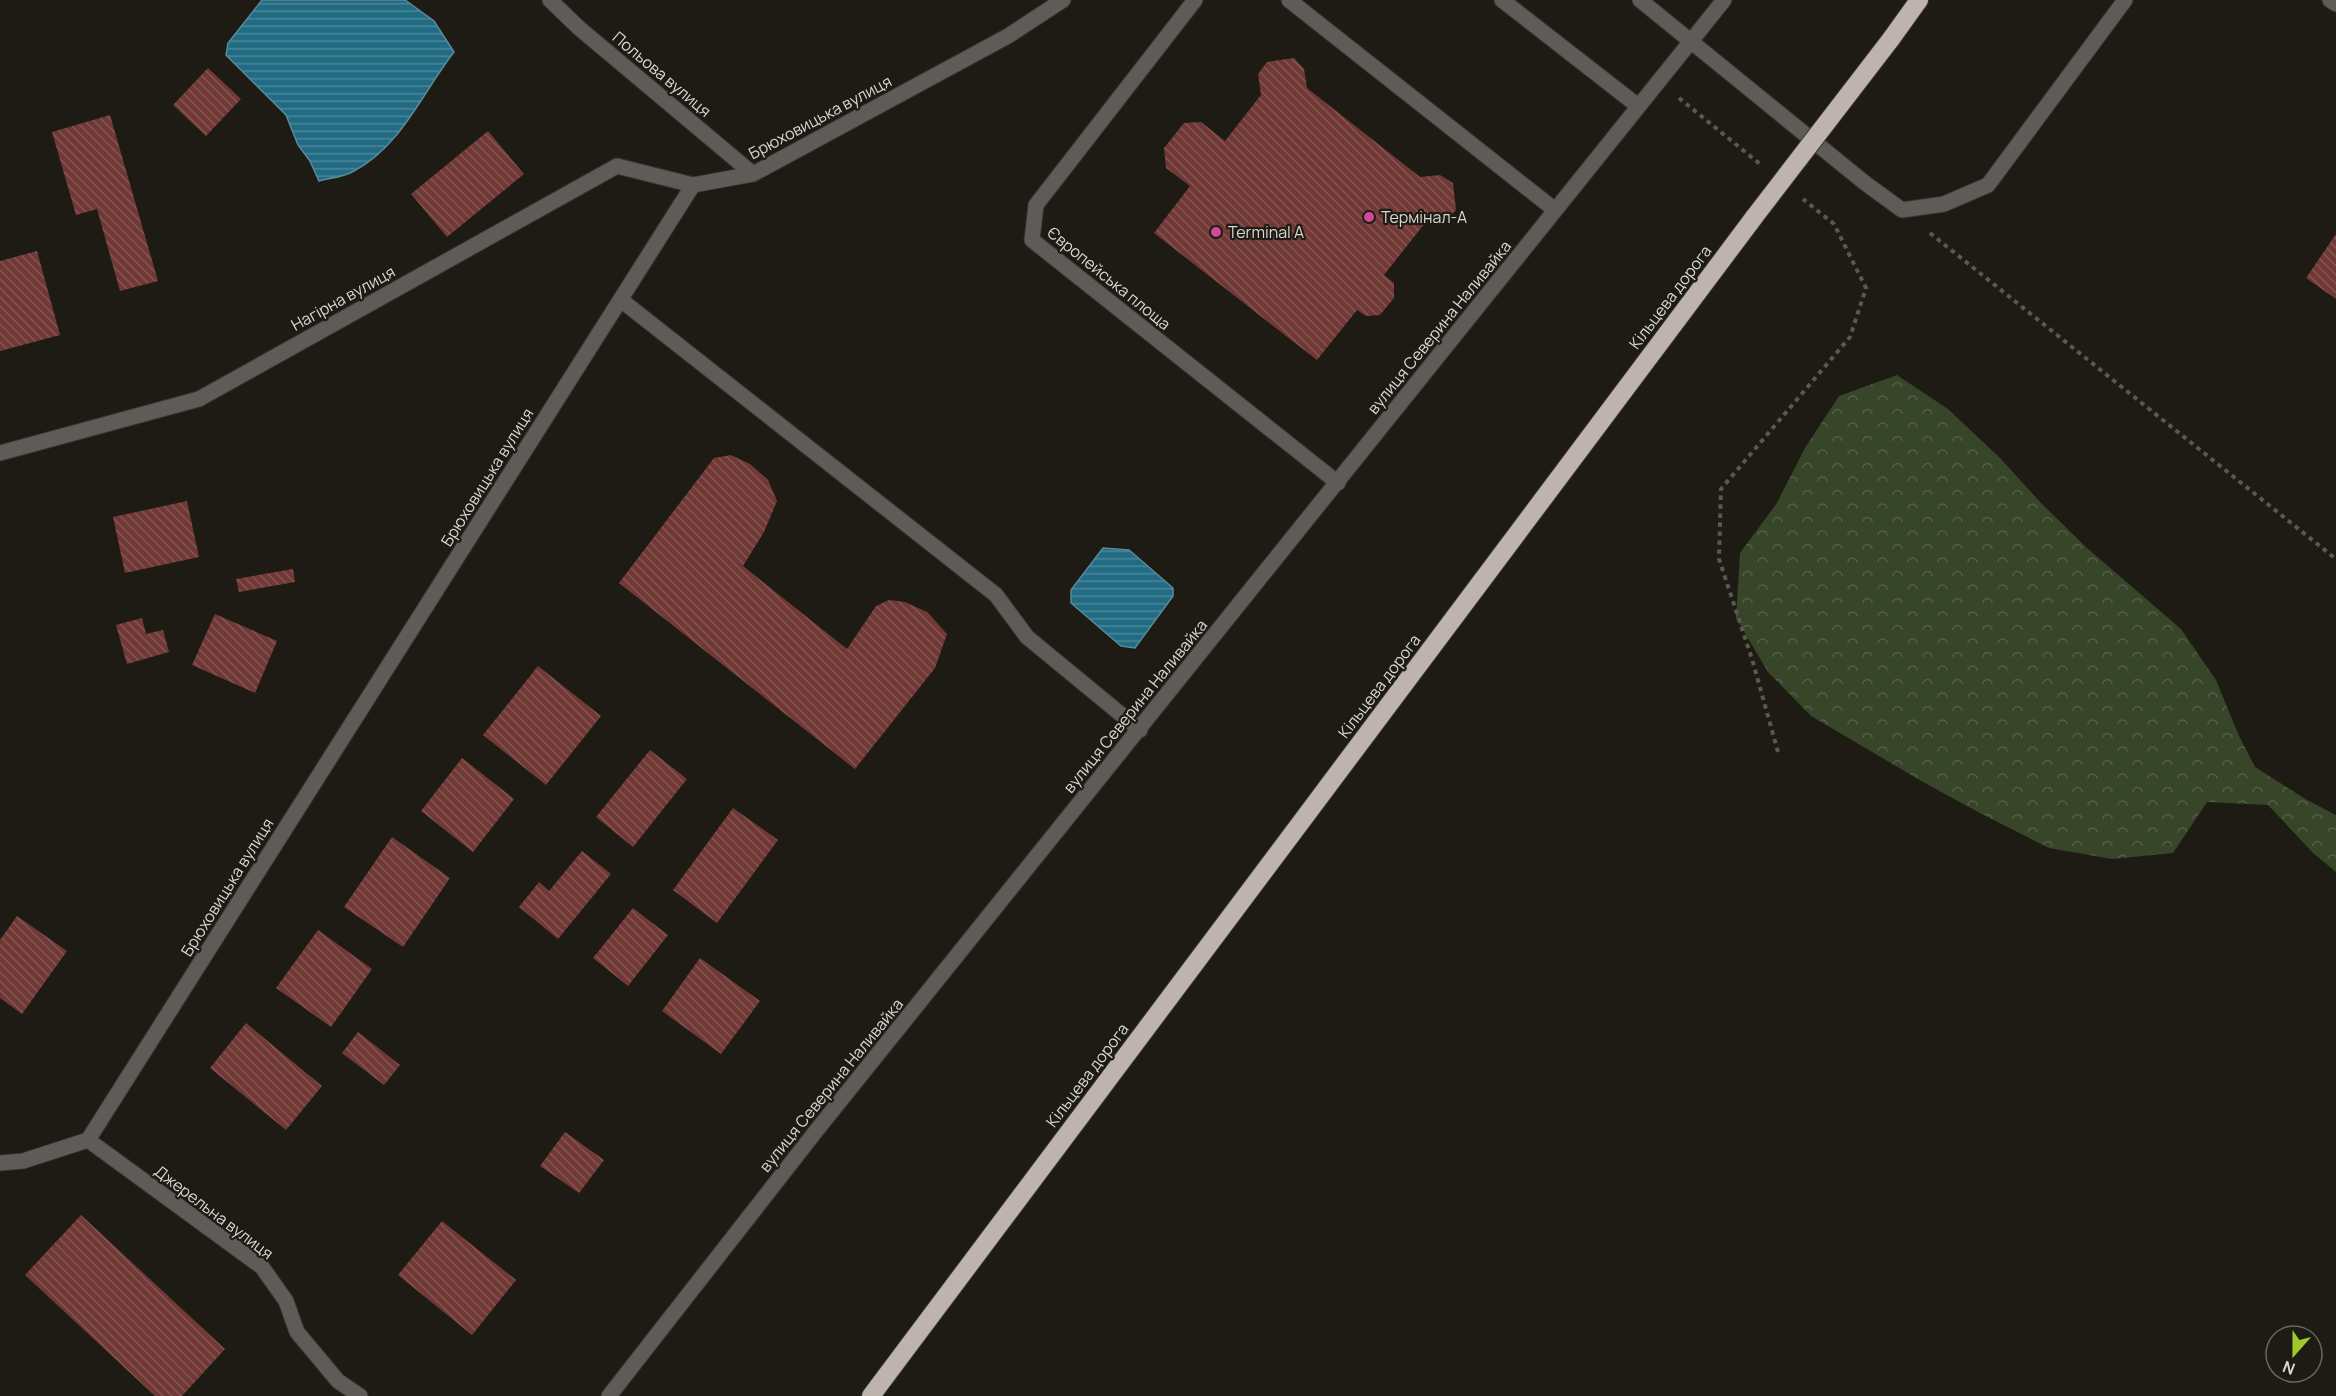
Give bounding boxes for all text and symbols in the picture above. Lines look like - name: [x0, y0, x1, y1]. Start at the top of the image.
- street label: Польова вулиця: [608, 26, 716, 122]
- street label: Брюховицька вулиця: [745, 70, 895, 164]
- place label: Термінал-А: [1381, 206, 1467, 228]
- marker: Термінал-А: [1362, 210, 1376, 224]
- street label: Європейська площа: [1043, 221, 1175, 335]
- place label: Terminal A: [1228, 221, 1304, 243]
- marker: Terminal A: [1209, 225, 1223, 239]
- street label: вулиця Северина Наливайка: [1362, 236, 1516, 418]
- street label: Кільцева дорога: [1624, 241, 1716, 353]
- street label: Нагірна вулиця: [287, 260, 399, 336]
- street label: Брюховицька вулиця: [436, 404, 538, 550]
- street label: вулиця Северина Наливайка: [1058, 615, 1212, 797]
- street label: Кільцева дорога: [1333, 630, 1425, 742]
- street label: Брюховицька вулиця: [176, 814, 278, 960]
- street label: вулиця Северина Наливайка: [754, 994, 908, 1176]
- street label: Кільцева дорога: [1041, 1019, 1133, 1131]
- street label: Джерельна вулиця: [150, 1160, 278, 1264]
- north arrow: [2264, 1324, 2324, 1384]
- text: N: [2279, 1356, 2298, 1380]

